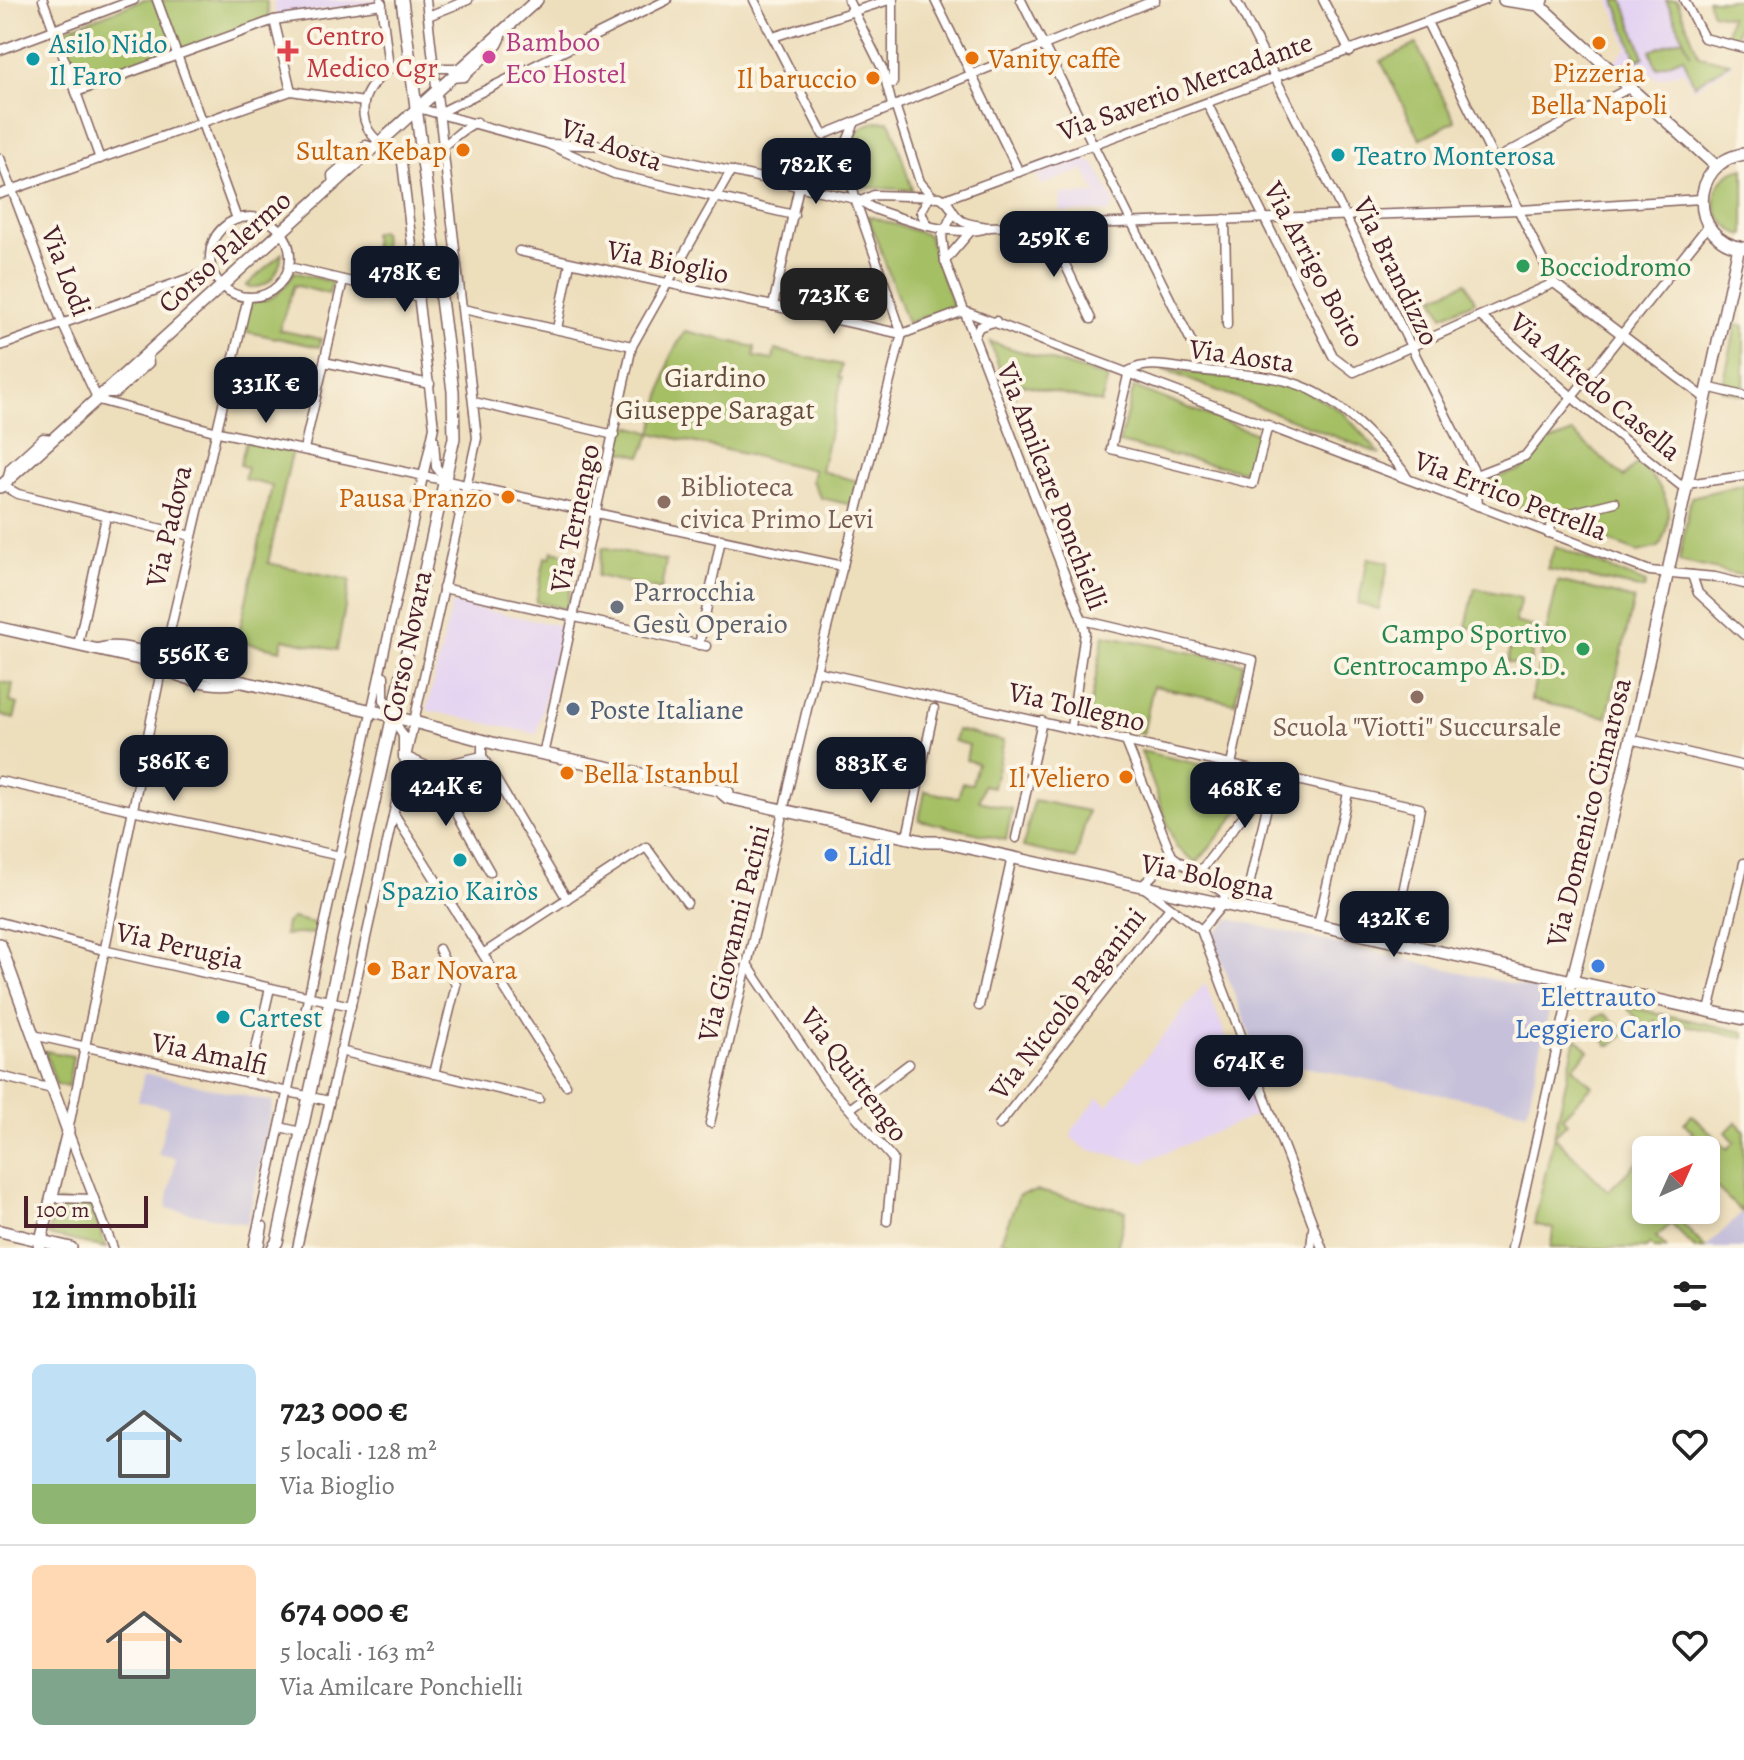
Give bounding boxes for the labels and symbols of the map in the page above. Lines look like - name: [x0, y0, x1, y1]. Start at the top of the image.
- place label: Centro Medico Cgr: [306, 17, 438, 87]
- place label: Bamboo Eco Hostel: [505, 23, 626, 93]
- street label: Via Saverio Mercadante: [1052, 23, 1318, 151]
- place label: Asilo Nido Il Faro: [48, 25, 168, 95]
- marker: Pizzeria Bella Napoli: [1590, 34, 1608, 52]
- marker: Centro Medico Cgr: [277, 40, 299, 62]
- place label: Vanity caffè: [987, 40, 1121, 78]
- marker: Bamboo Eco Hostel: [480, 48, 498, 66]
- marker: Vanity caffè: [963, 49, 981, 67]
- marker: Asilo Nido Il Faro: [24, 50, 42, 68]
- place label: Pizzeria Bella Napoli: [1530, 54, 1668, 124]
- place label: Il baruccio: [736, 60, 857, 98]
- marker: Il baruccio: [864, 69, 882, 87]
- street label: Via Aosta: [554, 109, 668, 181]
- place label: Sultan Kebap: [296, 132, 447, 170]
- place label: Teatro Monterosa: [1354, 137, 1555, 175]
- pin: 782K €: [751, 138, 881, 206]
- marker: Sultan Kebap: [454, 141, 472, 159]
- marker: Teatro Monterosa: [1329, 146, 1347, 164]
- street label: Via Arrigo Boito: [1254, 174, 1374, 354]
- street label: Corso Palermo: [150, 182, 300, 322]
- street label: Via Brandizzo: [1343, 190, 1448, 352]
- pin: 259K €: [989, 211, 1119, 279]
- street label: Via Lodi: [31, 220, 101, 322]
- street label: Via Bioglio: [602, 230, 732, 293]
- pin: 478K €: [340, 246, 470, 314]
- place label: Bocciodromo: [1539, 248, 1691, 286]
- marker: Bocciodromo: [1514, 257, 1532, 275]
- pin: 723K €: [769, 268, 899, 336]
- street label: Via Alfredo Casella: [1501, 303, 1689, 470]
- street label: Via Aosta: [1186, 330, 1297, 382]
- street label: Via Amilcare Ponchielli: [987, 356, 1117, 615]
- pin: 331K €: [201, 357, 331, 425]
- park label: Giardino Giuseppe Saragat: [615, 359, 815, 429]
- street label: Via Ternengo: [541, 441, 609, 597]
- street label: Via Errico Petrella: [1408, 441, 1613, 550]
- street label: Via Padova: [136, 462, 201, 592]
- place label: Biblioteca civica Primo Levi: [680, 468, 874, 538]
- place label: Pausa Pranzo: [338, 479, 492, 517]
- marker: Pausa Pranzo: [499, 488, 517, 506]
- marker: Biblioteca civica Primo Levi: [655, 493, 673, 511]
- street label: Corso Novara: [372, 567, 442, 725]
- place label: Parrocchia Gesù Operaio: [633, 573, 788, 643]
- marker: Parrocchia Gesù Operaio: [608, 598, 626, 616]
- place label: Campo Sportivo Centrocampo A.S.D.: [1333, 615, 1567, 685]
- pin: 556K €: [129, 627, 259, 695]
- marker: Campo Sportivo Centrocampo A.S.D.: [1574, 640, 1592, 658]
- street label: Via Tollegno: [1004, 673, 1149, 741]
- street label: Via Domenico Cimarosa: [1537, 674, 1641, 952]
- marker: Scuola "Viotti" Succursale: [1408, 688, 1426, 706]
- place label: Poste Italiane: [589, 691, 744, 729]
- marker: Poste Italiane: [564, 700, 582, 718]
- place label: Scuola "Viotti" Succursale: [1273, 708, 1561, 746]
- pin: 586K €: [109, 735, 239, 803]
- pin: 883K €: [806, 737, 936, 805]
- place label: Bella Istanbul: [583, 755, 739, 793]
- place label: Il Veliero: [1008, 759, 1110, 797]
- pin: 424K €: [381, 760, 511, 828]
- pin: 468K €: [1180, 762, 1310, 830]
- marker: Bella Istanbul: [558, 764, 576, 782]
- marker: Il Veliero: [1117, 768, 1135, 786]
- street label: Via Giovanni Pacini: [688, 821, 779, 1047]
- place label: Lidl: [847, 837, 891, 875]
- street label: Via Bologna: [1136, 844, 1278, 910]
- marker: Lidl: [822, 846, 840, 864]
- marker: Spazio Kairòs: [451, 851, 469, 869]
- place label: Spazio Kairòs: [382, 872, 538, 910]
- pin: 432K €: [1329, 891, 1459, 959]
- street label: Via Niccolò Paganini: [980, 900, 1155, 1108]
- street label: Via Perugia: [111, 913, 247, 979]
- place label: Bar Novara: [390, 951, 518, 989]
- marker: Elettrauto Leggiero Carlo: [1589, 957, 1607, 975]
- marker: Bar Novara: [365, 960, 383, 978]
- place label: Elettrauto Leggiero Carlo: [1515, 978, 1681, 1048]
- place label: Cartest: [239, 999, 323, 1037]
- street label: Via Quittengo: [790, 999, 917, 1150]
- marker: Cartest: [214, 1008, 232, 1026]
- street label: Via Amalfi: [147, 1023, 271, 1085]
- pin: 674K €: [1184, 1035, 1314, 1103]
- north arrow: [1632, 1136, 1720, 1224]
- scale bar: [24, 1192, 148, 1228]

